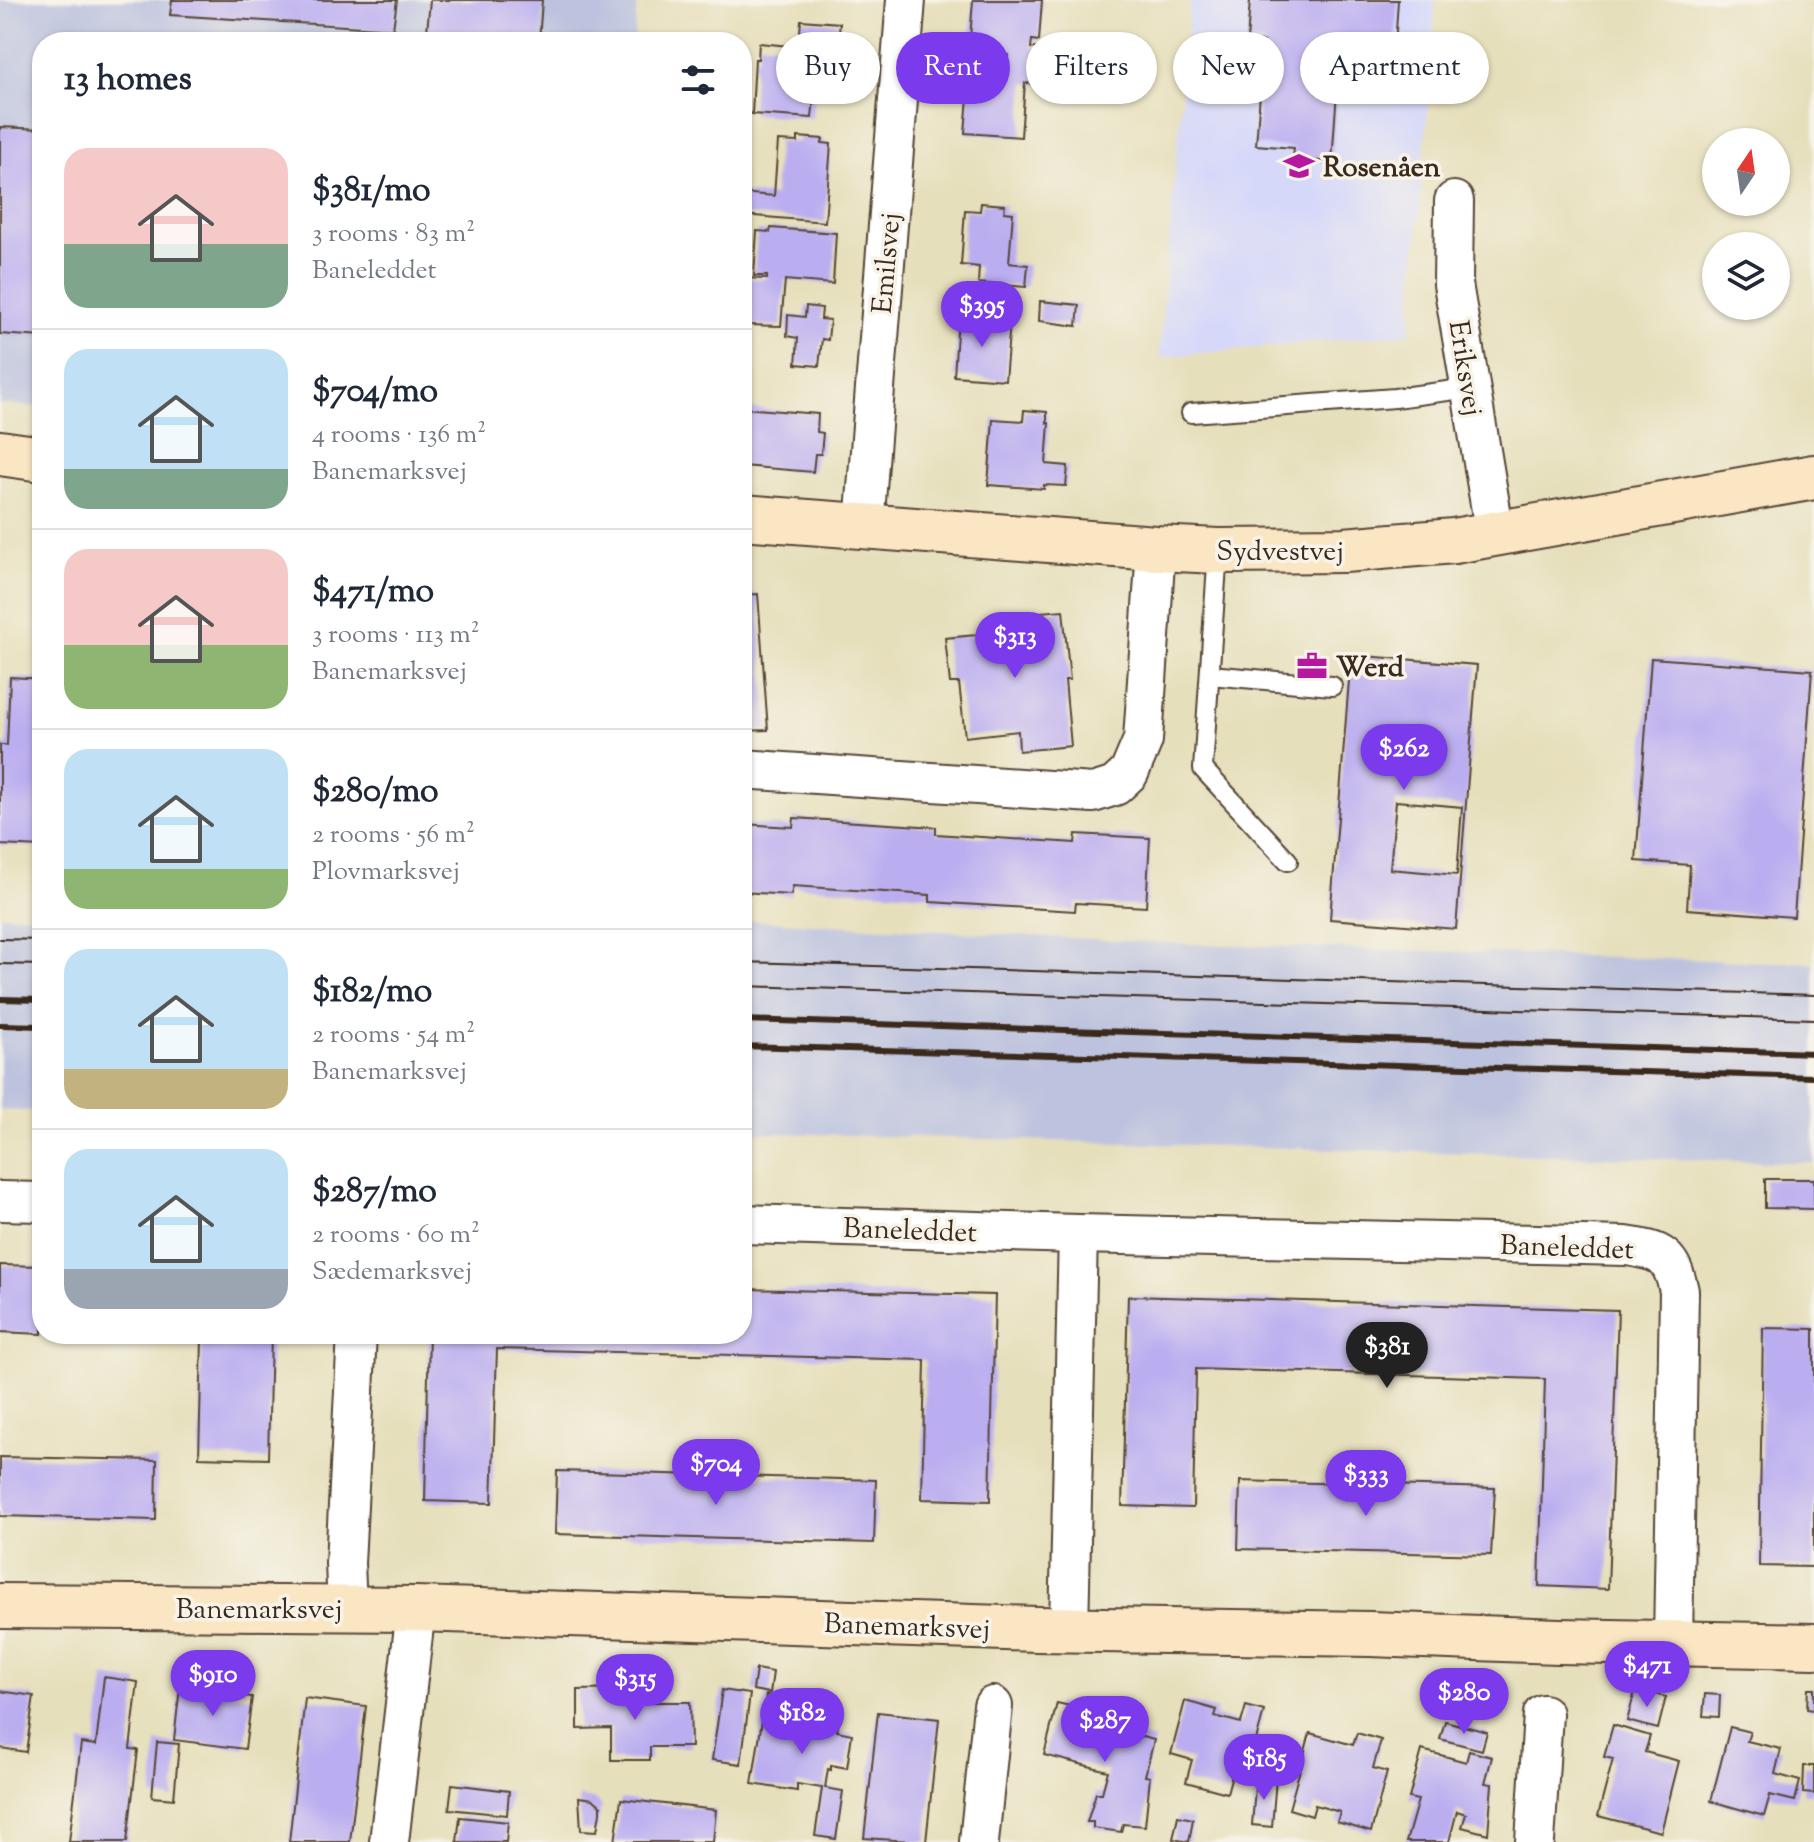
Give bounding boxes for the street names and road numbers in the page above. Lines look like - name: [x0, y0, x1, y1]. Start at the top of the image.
- street label: Emilsvej: [864, 211, 912, 315]
- street label: Eriksvej: [1437, 318, 1491, 419]
- street label: Sydvestvej: [1216, 533, 1344, 573]
- street label: Baneleddet: [842, 1210, 978, 1254]
- street label: Baneleddet: [1499, 1227, 1635, 1271]
- street label: Banemarksvej: [176, 1591, 342, 1631]
- street label: Banemarksvej: [823, 1605, 991, 1651]

